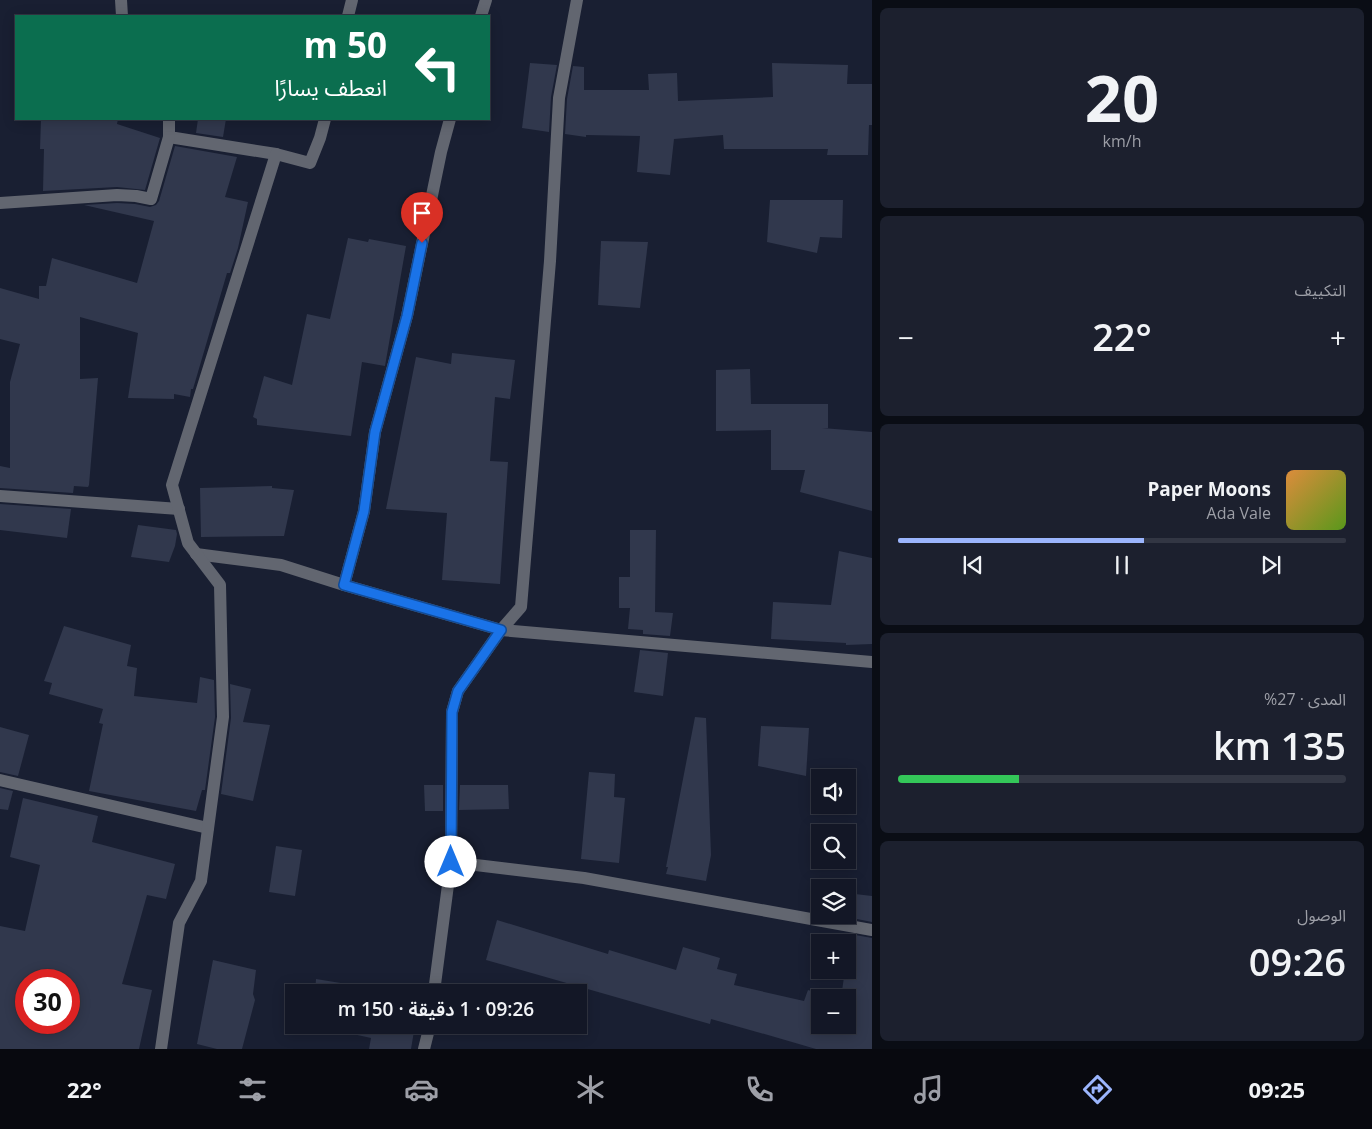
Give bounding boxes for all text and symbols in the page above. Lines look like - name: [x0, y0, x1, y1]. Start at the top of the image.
- text: 50 m: [304, 21, 387, 68]
- icon: left: [405, 35, 470, 100]
- text: 20: [1085, 53, 1159, 141]
- text: انعطف يسارًا: [274, 72, 387, 102]
- text: km/h: [1103, 130, 1141, 152]
- pin: [401, 192, 443, 243]
- icon: arrive: [408, 199, 436, 227]
- text: التكييف: [1294, 279, 1346, 301]
- text: 22°: [1092, 310, 1152, 362]
- text: −: [898, 318, 914, 356]
- text: +: [1330, 318, 1346, 356]
- text: Paper Moons: [1147, 476, 1271, 502]
- text: Ada Vale: [1207, 502, 1271, 524]
- icon: previous: [959, 551, 987, 579]
- icon: pause: [1108, 551, 1136, 579]
- icon: next: [1257, 551, 1285, 579]
- text: المدى · 27%: [1264, 688, 1346, 710]
- text: 135 km: [1213, 719, 1346, 771]
- map controls: [811, 769, 856, 1034]
- button: sound: [811, 769, 856, 814]
- button: search: [811, 824, 856, 869]
- position arrow: [424, 835, 476, 887]
- button: layers: [811, 879, 856, 924]
- text: الوصول: [1297, 904, 1346, 926]
- button: +: [811, 934, 856, 979]
- text: 09:26: [1249, 935, 1346, 987]
- speed limit sign: 30: [15, 969, 80, 1034]
- button: −: [811, 989, 856, 1034]
- text: 09:26 · 1 دقيقة · 150 m: [338, 996, 534, 1022]
- icon: filters: [235, 1072, 270, 1107]
- icon: car: [404, 1072, 439, 1107]
- icon: climate: [573, 1072, 608, 1107]
- icon: phone: [742, 1072, 777, 1107]
- icon: music: [911, 1072, 946, 1107]
- icon: directions: [1080, 1072, 1115, 1107]
- text: 22°: [67, 1074, 102, 1104]
- text: 09:25: [1248, 1074, 1305, 1104]

